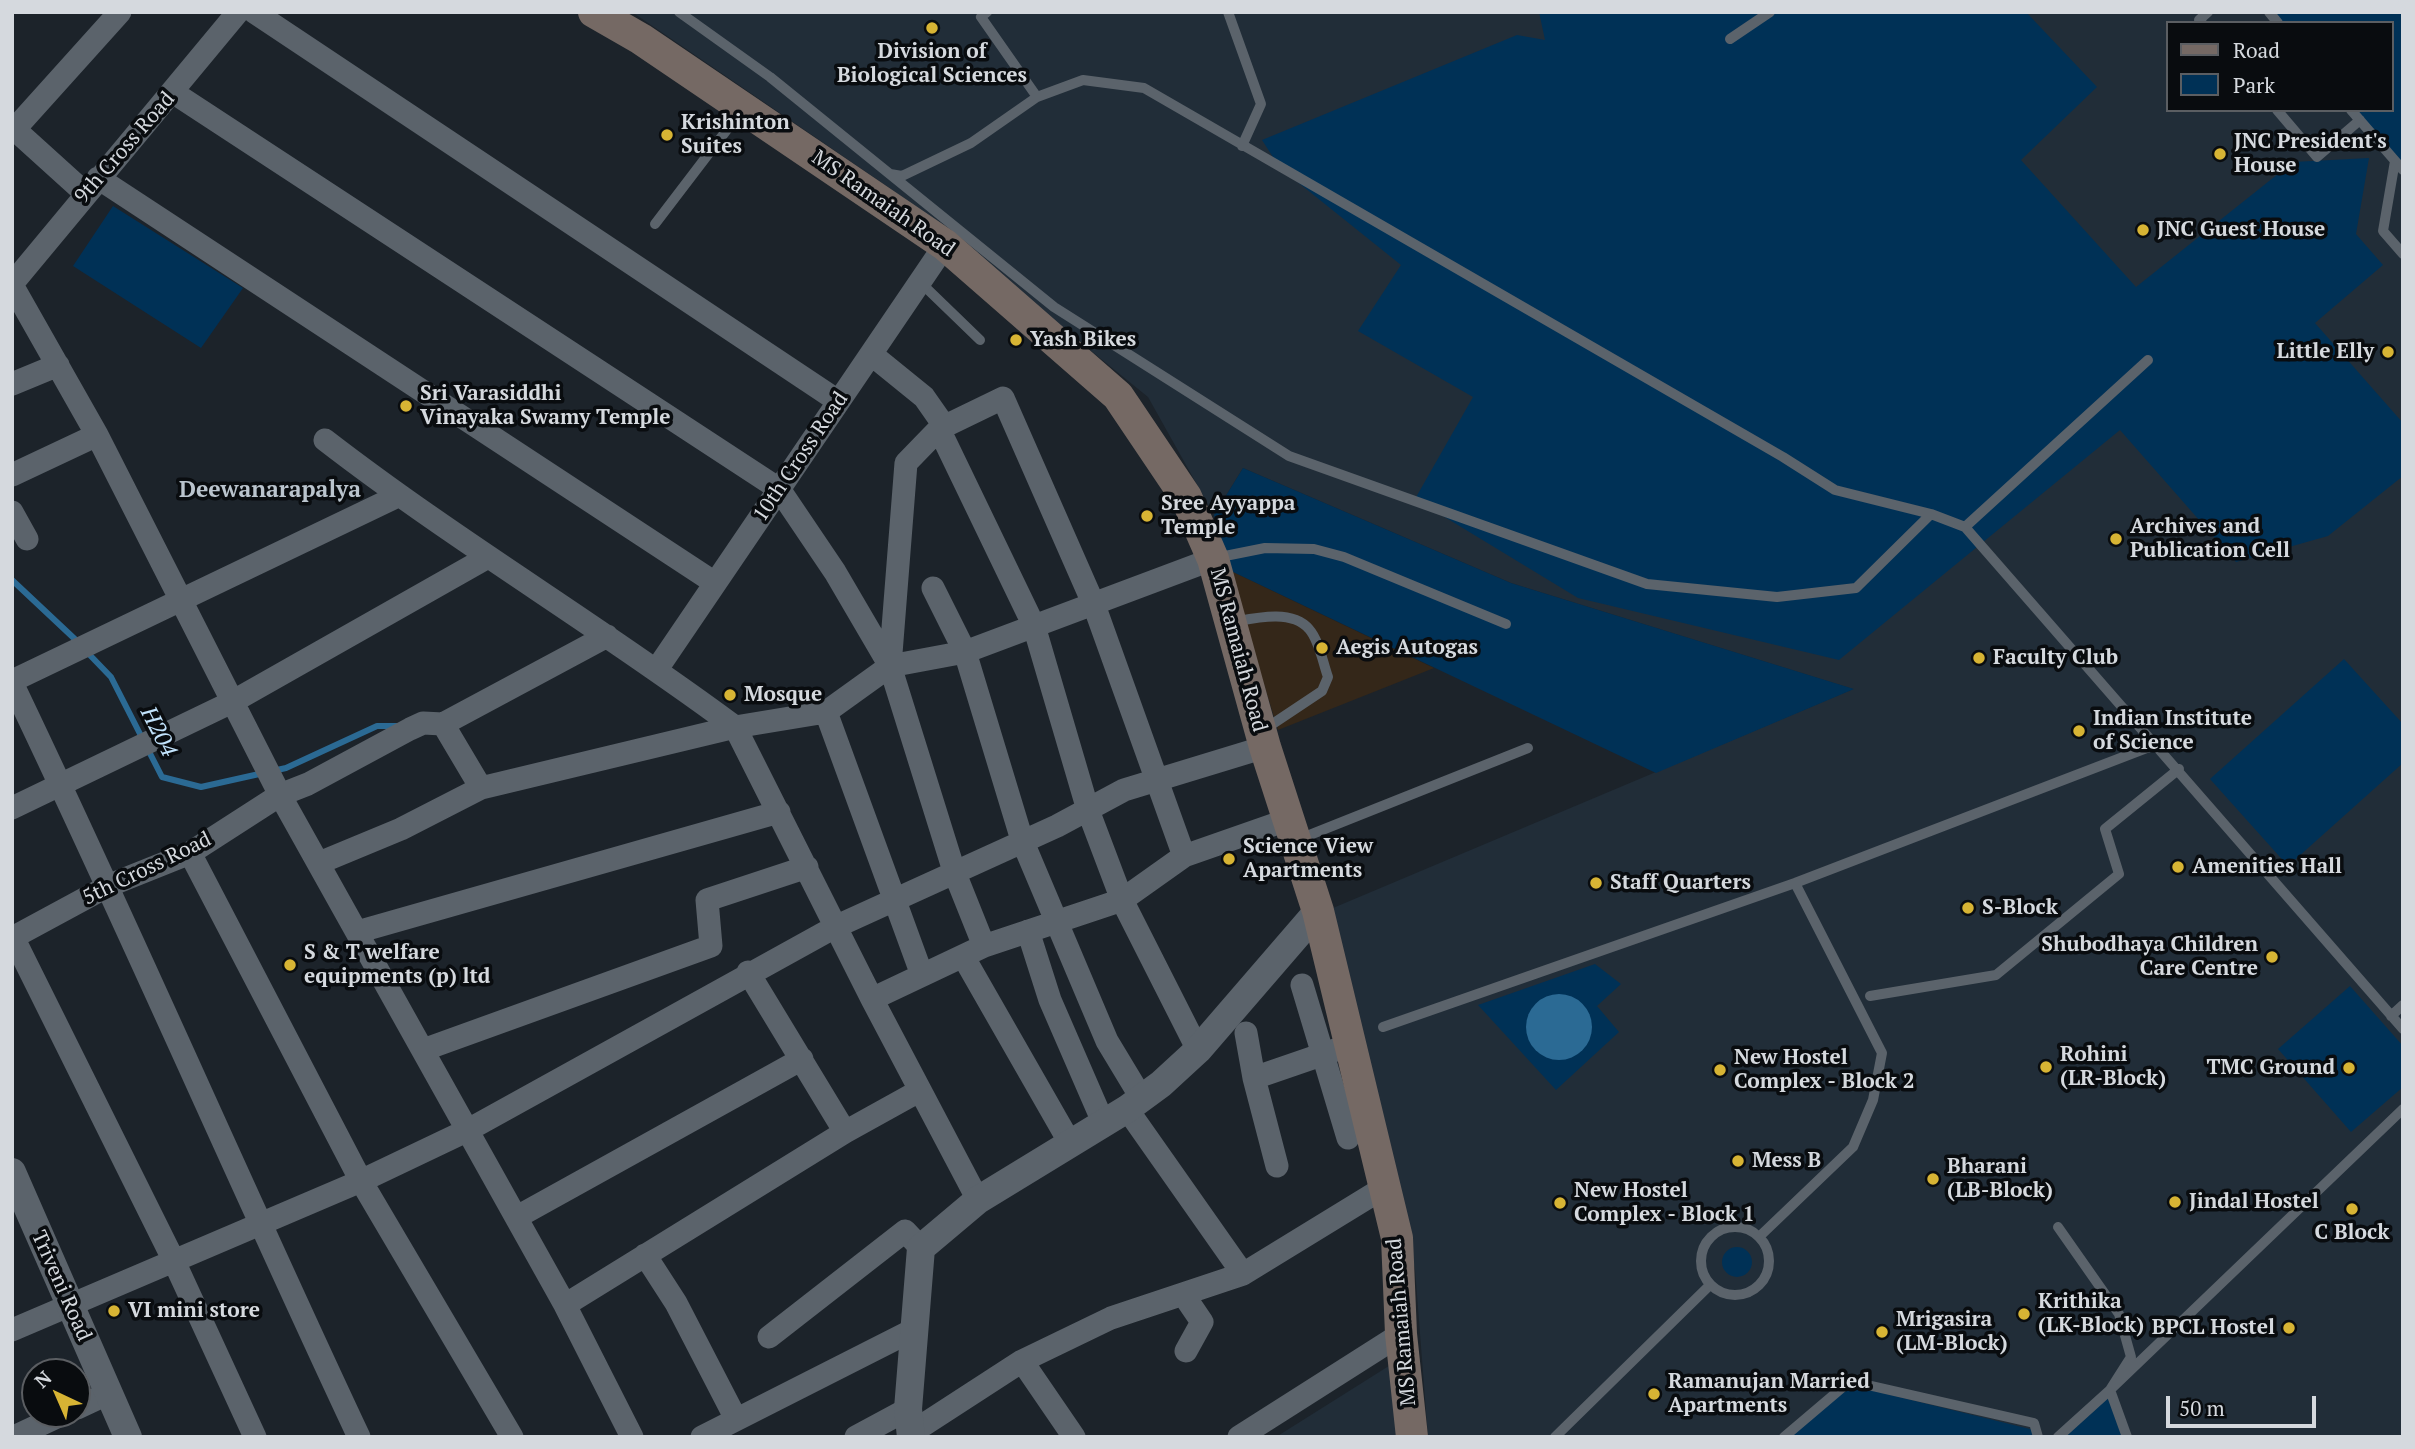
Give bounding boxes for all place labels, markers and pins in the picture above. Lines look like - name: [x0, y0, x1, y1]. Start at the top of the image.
- marker: Division of Biological Sciences: [924, 20, 940, 36]
- place label: Division of Biological Sciences: [837, 39, 1027, 89]
- place label: Krishinton Suites: [681, 110, 790, 160]
- marker: Krishinton Suites: [659, 127, 675, 143]
- place label: JNC President's House: [2234, 129, 2387, 179]
- marker: JNC President's House: [2212, 146, 2228, 162]
- place label: JNC Guest House: [2157, 217, 2325, 243]
- marker: JNC Guest House: [2135, 222, 2151, 238]
- place label: Yash Bikes: [1030, 327, 1136, 353]
- marker: Yash Bikes: [1008, 332, 1024, 348]
- place label: Little Elly: [2277, 339, 2374, 365]
- marker: Little Elly: [2380, 344, 2396, 360]
- place label: Sri Varasiddhi Vinayaka Swamy Temple: [420, 381, 671, 431]
- marker: Sri Varasiddhi Vinayaka Swamy Temple: [398, 398, 414, 414]
- place label: Sree Ayyappa Temple: [1161, 491, 1295, 541]
- marker: Sree Ayyappa Temple: [1139, 508, 1155, 524]
- place label: Archives and Publication Cell: [2130, 514, 2290, 564]
- marker: Archives and Publication Cell: [2108, 531, 2124, 547]
- place label: Aegis Autogas: [1336, 635, 1478, 661]
- marker: Aegis Autogas: [1314, 640, 1330, 656]
- place label: Faculty Club: [1993, 645, 2118, 671]
- marker: Faculty Club: [1971, 650, 1987, 666]
- place label: Mosque: [744, 682, 822, 708]
- marker: Mosque: [722, 687, 738, 703]
- place label: Indian Institute of Science: [2093, 706, 2252, 756]
- marker: Indian Institute of Science: [2071, 723, 2087, 739]
- place label: Science View Apartments: [1243, 834, 1373, 884]
- marker: Science View Apartments: [1221, 851, 1237, 867]
- place label: Amenities Hall: [2192, 854, 2342, 880]
- marker: Amenities Hall: [2170, 859, 2186, 875]
- place label: Staff Quarters: [1610, 870, 1751, 896]
- marker: Staff Quarters: [1588, 875, 1604, 891]
- place label: S-Block: [1982, 895, 2058, 921]
- marker: S-Block: [1960, 900, 1976, 916]
- place label: Shubodhaya Children Care Centre: [2041, 932, 2258, 982]
- place label: S & T welfare equipments (p) ltd: [304, 940, 490, 990]
- marker: Shubodhaya Children Care Centre: [2264, 949, 2280, 965]
- marker: S & T welfare equipments (p) ltd: [282, 957, 298, 973]
- place label: Rohini (LR-Block): [2060, 1042, 2166, 1092]
- place label: New Hostel Complex - Block 2: [1734, 1045, 1915, 1095]
- place label: TMC Ground: [2207, 1055, 2335, 1081]
- marker: Rohini (LR-Block): [2038, 1059, 2054, 1075]
- marker: TMC Ground: [2341, 1060, 2357, 1076]
- marker: New Hostel Complex - Block 2: [1712, 1062, 1728, 1078]
- place label: Mess B: [1752, 1148, 1821, 1174]
- marker: Mess B: [1730, 1153, 1746, 1169]
- place label: Bharani (LB-Block): [1947, 1154, 2053, 1204]
- marker: Bharani (LB-Block): [1925, 1171, 1941, 1187]
- place label: New Hostel Complex - Block 1: [1574, 1178, 1755, 1228]
- place label: Jindal Hostel: [2189, 1189, 2319, 1215]
- marker: Jindal Hostel: [2167, 1194, 2183, 1210]
- marker: New Hostel Complex - Block 1: [1552, 1195, 1568, 1211]
- marker: C Block: [2344, 1201, 2360, 1217]
- place label: C Block: [2315, 1220, 2389, 1246]
- place label: Krithika (LK-Block): [2038, 1289, 2144, 1339]
- place label: VI mini store: [128, 1298, 260, 1324]
- marker: VI mini store: [106, 1303, 122, 1319]
- marker: Krithika (LK-Block): [2016, 1306, 2032, 1322]
- place label: Mrigasira (LM-Block): [1896, 1307, 2008, 1357]
- place label: BPCL Hostel: [2152, 1315, 2275, 1341]
- marker: BPCL Hostel: [2281, 1320, 2297, 1336]
- marker: Mrigasira (LM-Block): [1874, 1324, 1890, 1340]
- place label: Ramanujan Married Apartments: [1668, 1369, 1870, 1419]
- marker: Ramanujan Married Apartments: [1646, 1386, 1662, 1402]

